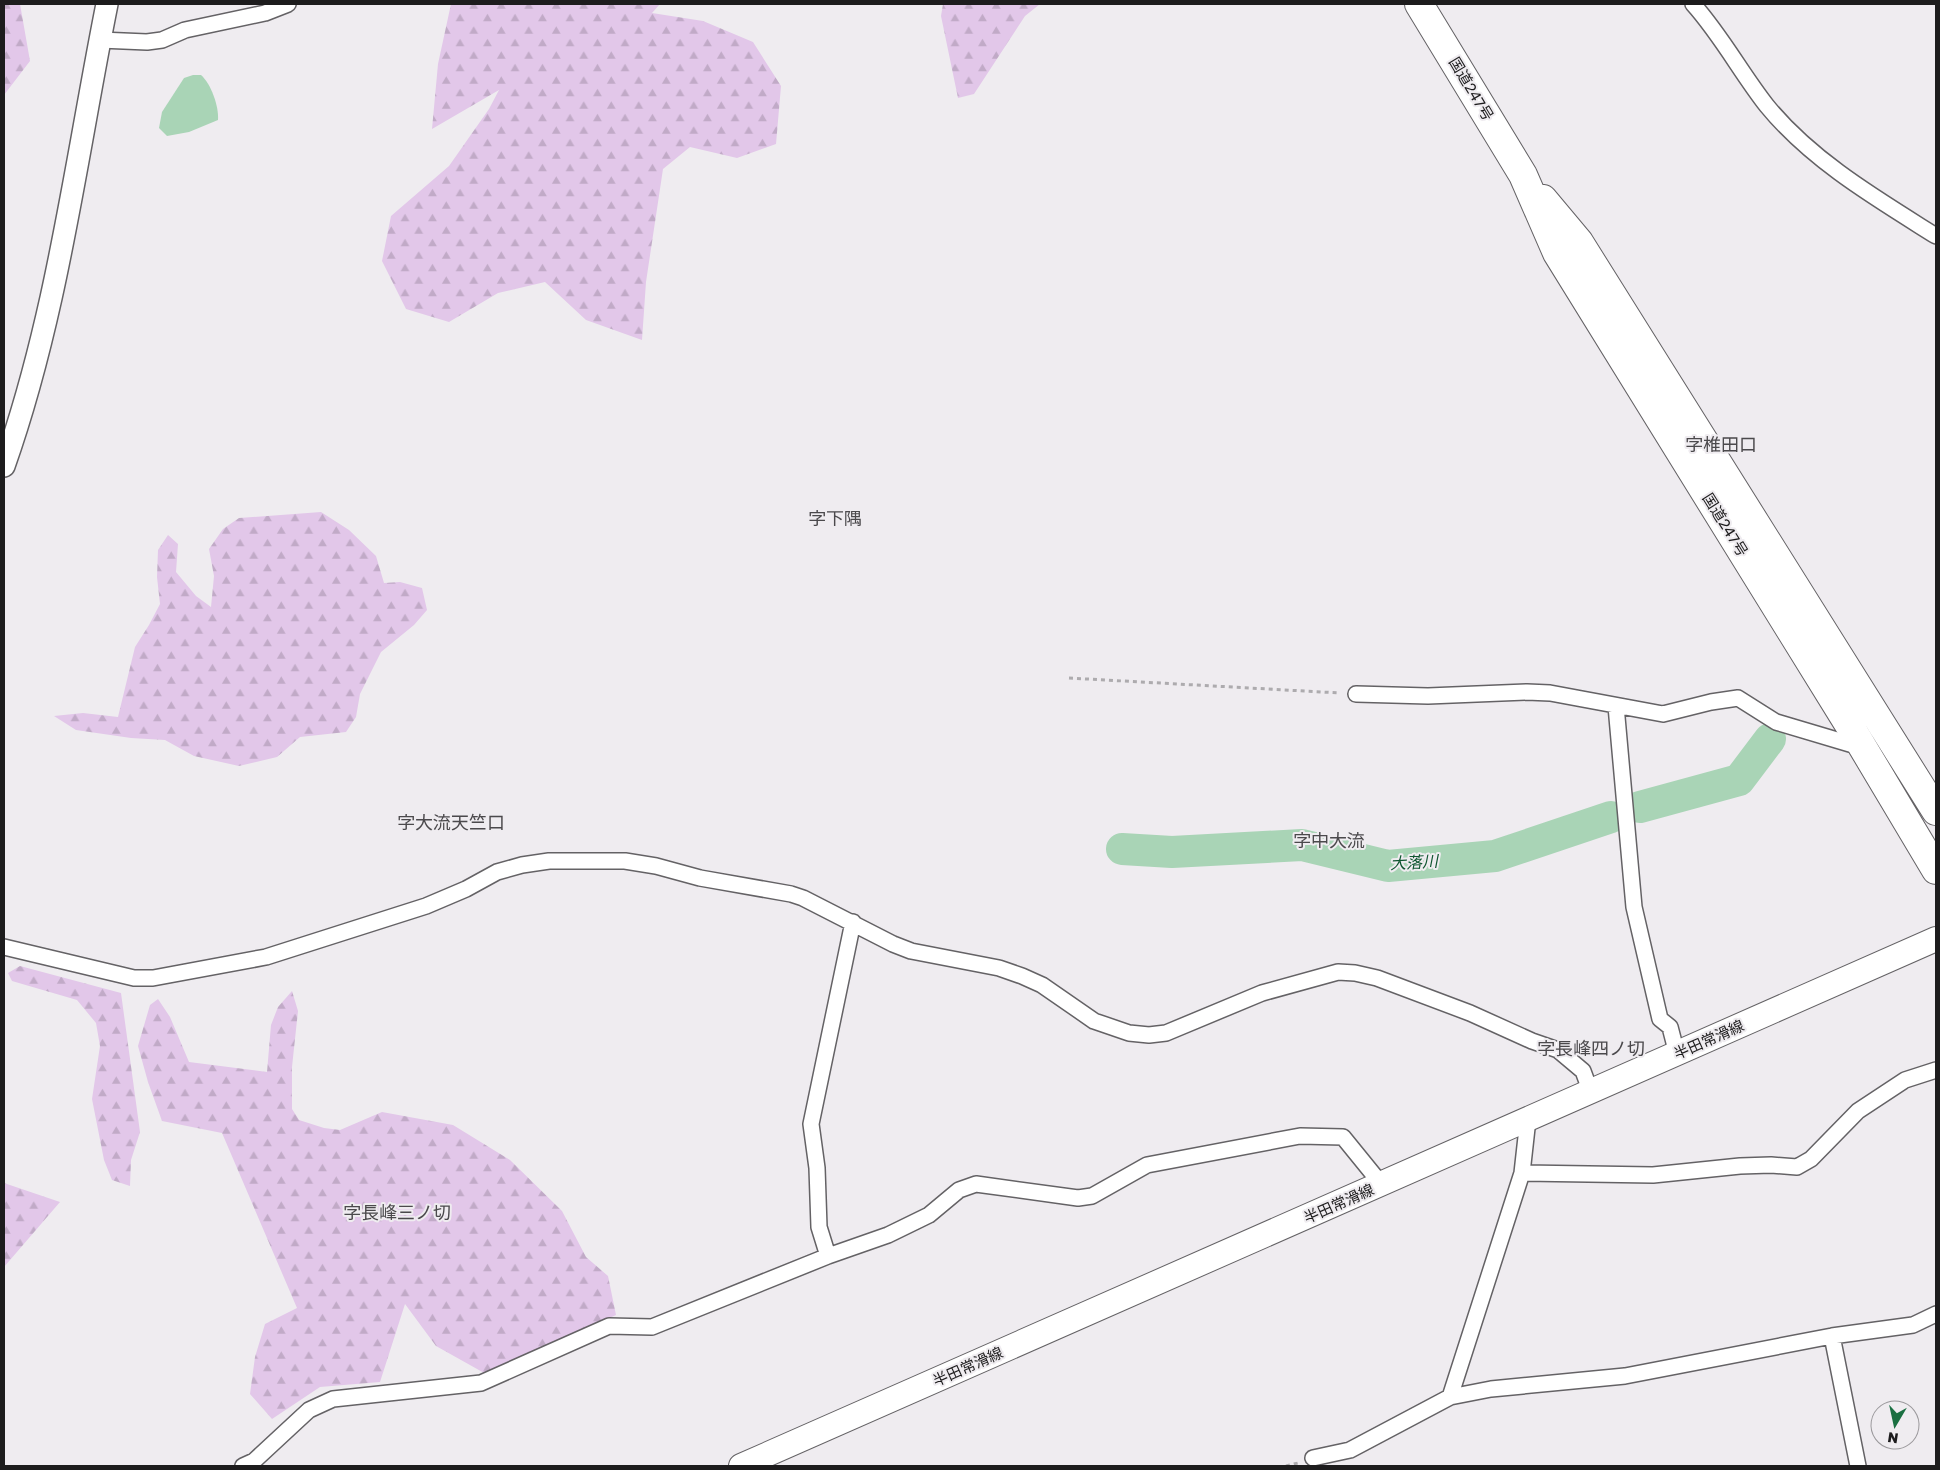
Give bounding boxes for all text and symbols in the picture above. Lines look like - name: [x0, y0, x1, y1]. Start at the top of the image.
- street label: 国道247号: [1446, 54, 1498, 123]
- district label: 字椎田口: [1685, 433, 1757, 455]
- street label: 国道247号: [1699, 490, 1752, 559]
- district label: 字下隅: [808, 507, 862, 529]
- district label: 字大流天竺口: [397, 811, 505, 833]
- district label: 字中大流: [1293, 829, 1365, 851]
- water label: 大落川: [1390, 851, 1440, 873]
- street label: 半田常滑線: [1671, 1016, 1747, 1063]
- district label: 字長峰四ノ切: [1537, 1037, 1645, 1059]
- street label: 半田常滑線: [1301, 1180, 1377, 1227]
- district label: 字長峰三ノ切: [343, 1201, 451, 1223]
- street label: 半田常滑線: [930, 1343, 1006, 1390]
- north arrow: [1870, 1400, 1920, 1450]
- text: N: [1886, 1429, 1899, 1448]

